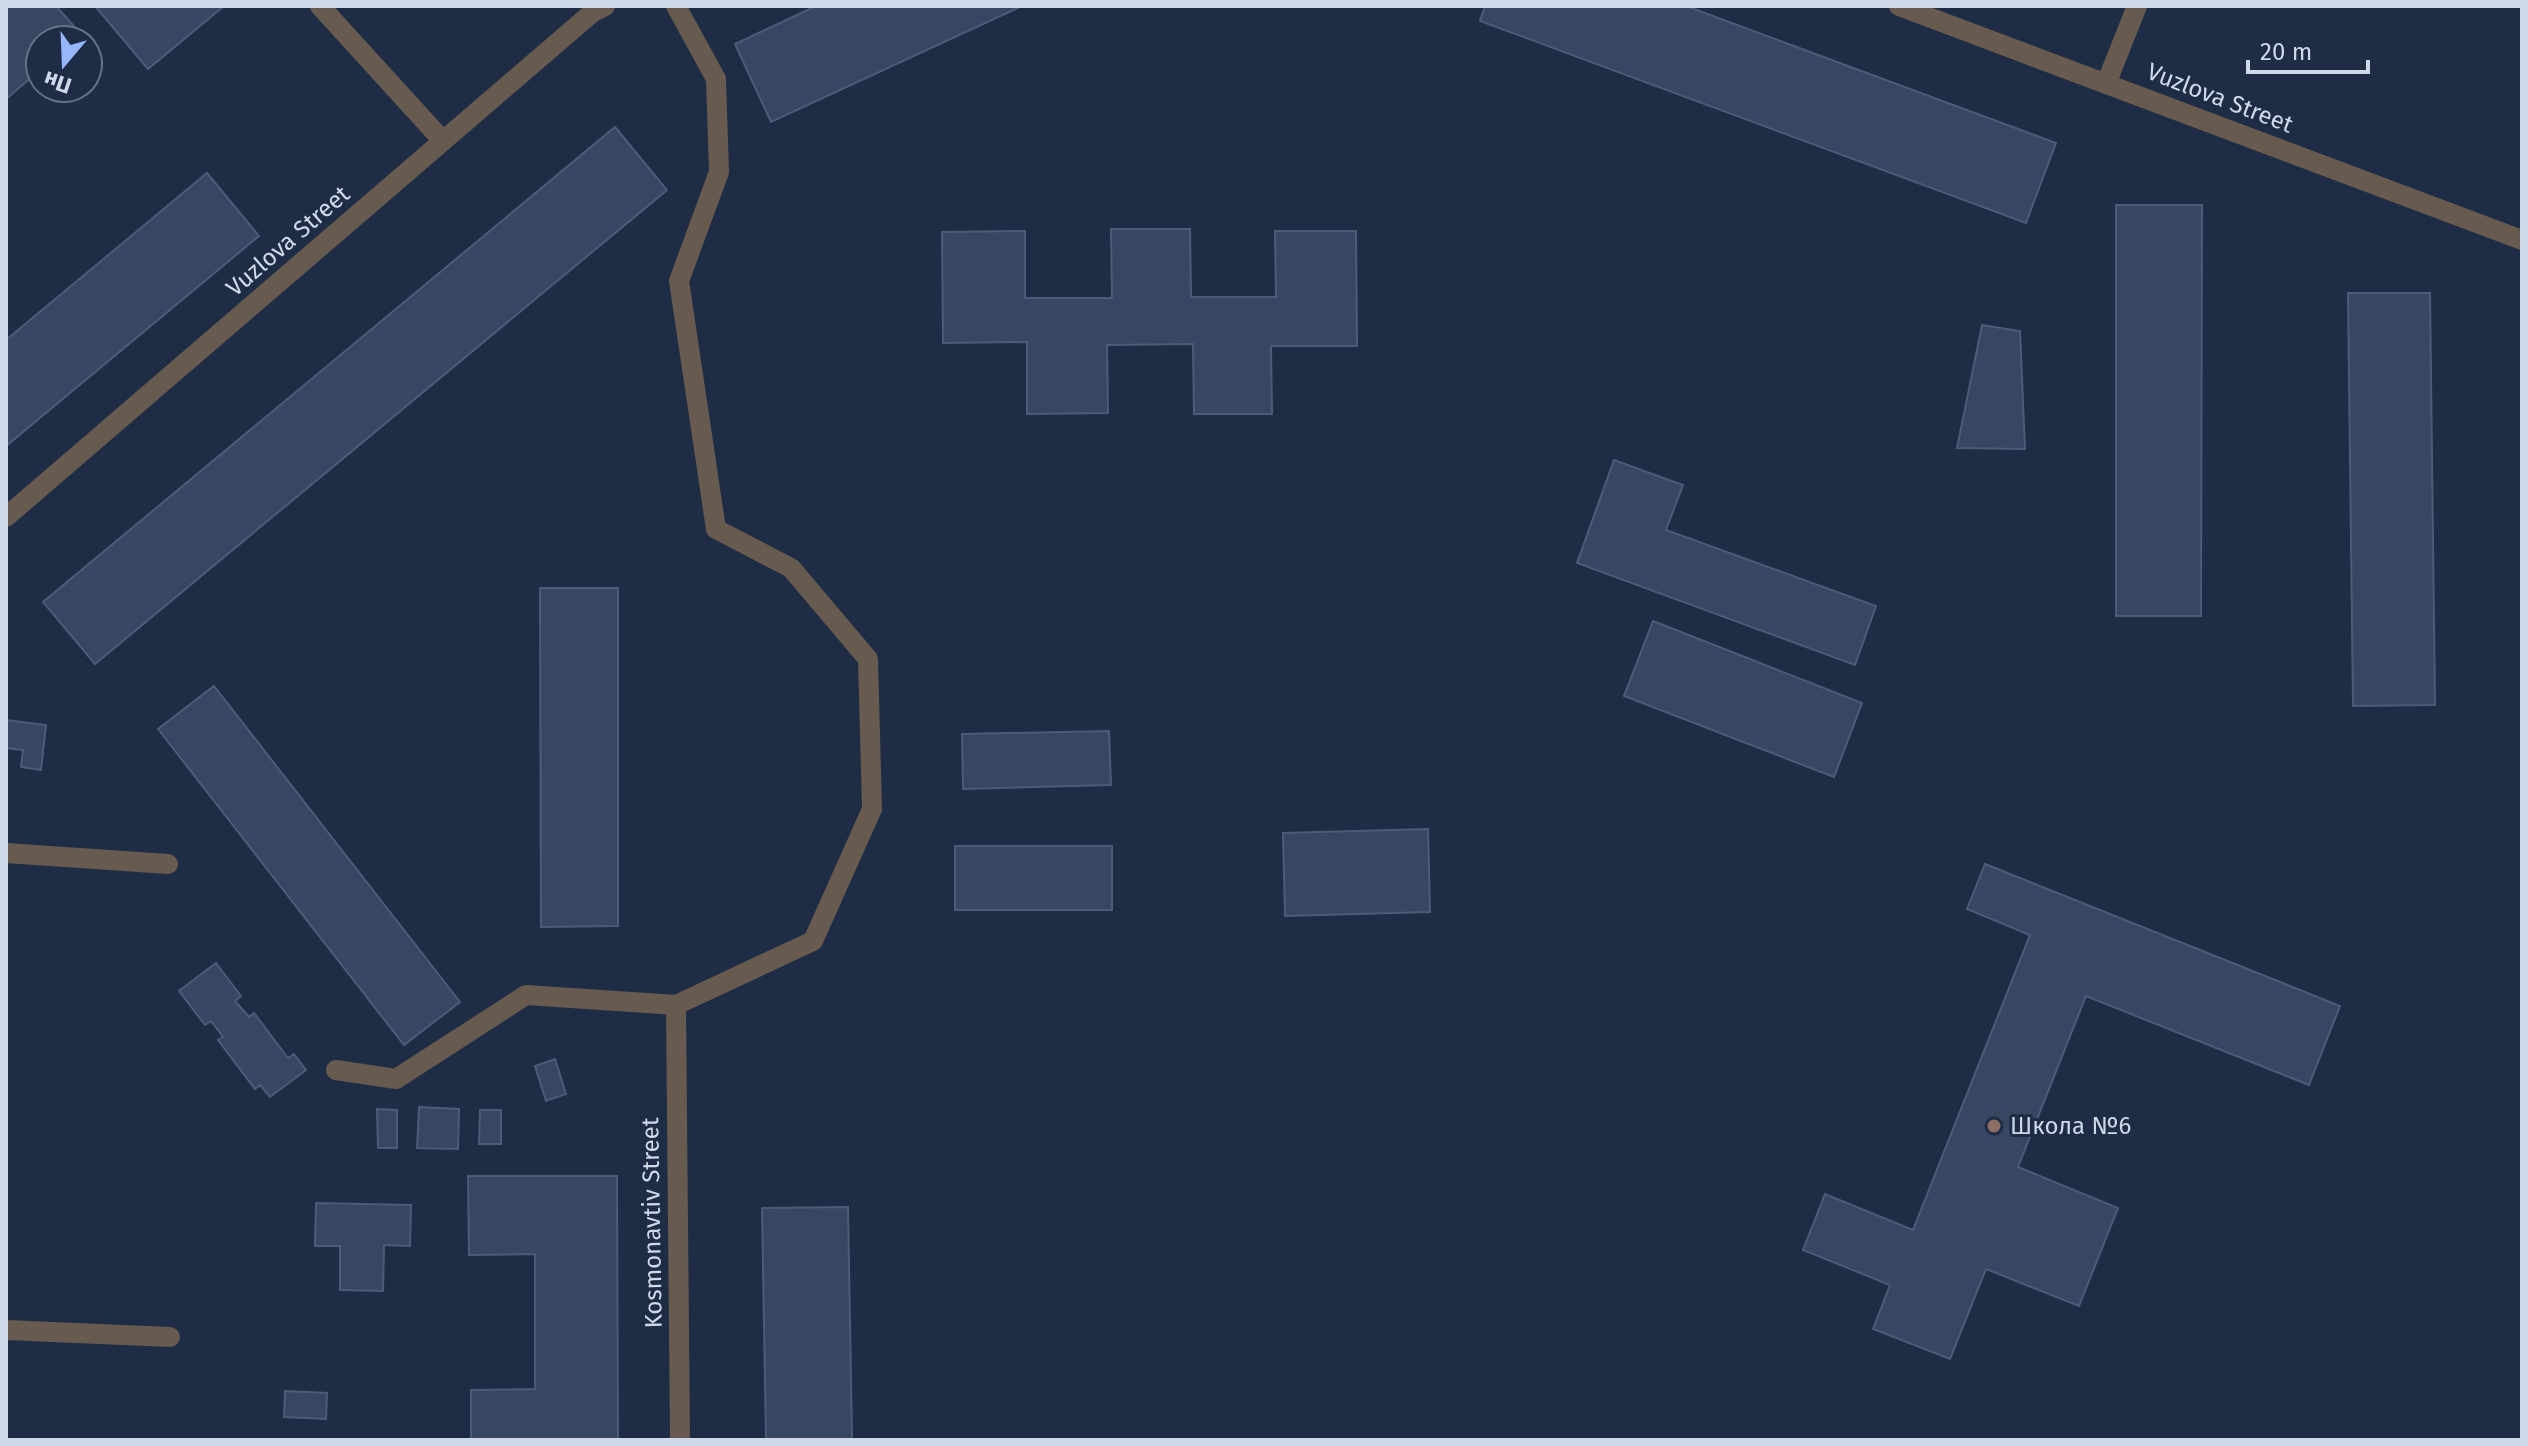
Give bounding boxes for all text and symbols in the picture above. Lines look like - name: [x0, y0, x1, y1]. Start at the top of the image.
- north arrow: [24, 24, 104, 104]
- scale bar: [2248, 24, 2368, 74]
- text: 20 m: [2260, 38, 2312, 66]
- street label: Vuzlova Street: [2143, 57, 2297, 139]
- text: Пн: [40, 65, 75, 100]
- street label: Vuzlova Street: [221, 180, 356, 302]
- place label: Школа №6: [2010, 1112, 2131, 1140]
- street label: Kosmonavtiv Street: [636, 1117, 668, 1329]
- marker: Школа №6: [1985, 1117, 2003, 1135]

